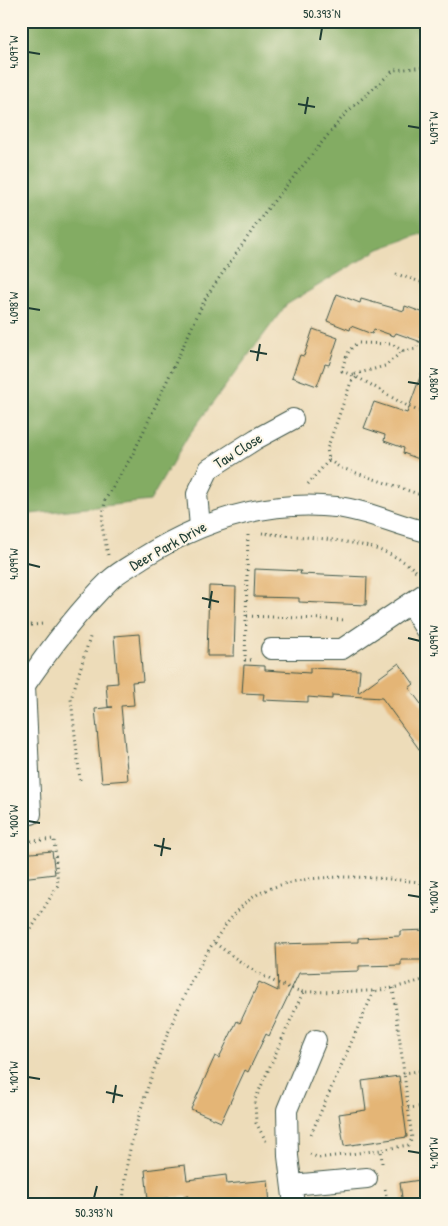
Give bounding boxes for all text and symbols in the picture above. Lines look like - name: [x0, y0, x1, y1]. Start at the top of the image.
- text: 50.393°N: [303, 5, 341, 22]
- text: 4.097°W: [5, 35, 22, 68]
- text: 4.097°W: [425, 111, 442, 144]
- text: 4.098°W: [5, 291, 22, 324]
- text: 4.098°W: [425, 367, 442, 400]
- street label: Taw Close: [210, 428, 266, 474]
- street label: Deer Park Drive: [125, 516, 210, 575]
- text: 4.099°W: [5, 548, 22, 580]
- text: 4.099°W: [425, 625, 442, 657]
- text: 4.100°W: [5, 804, 22, 837]
- text: 4.100°W: [425, 880, 442, 913]
- text: 4.101°W: [5, 1061, 22, 1093]
- text: 4.101°W: [425, 1137, 442, 1169]
- text: 50.393°N: [75, 1204, 113, 1221]

